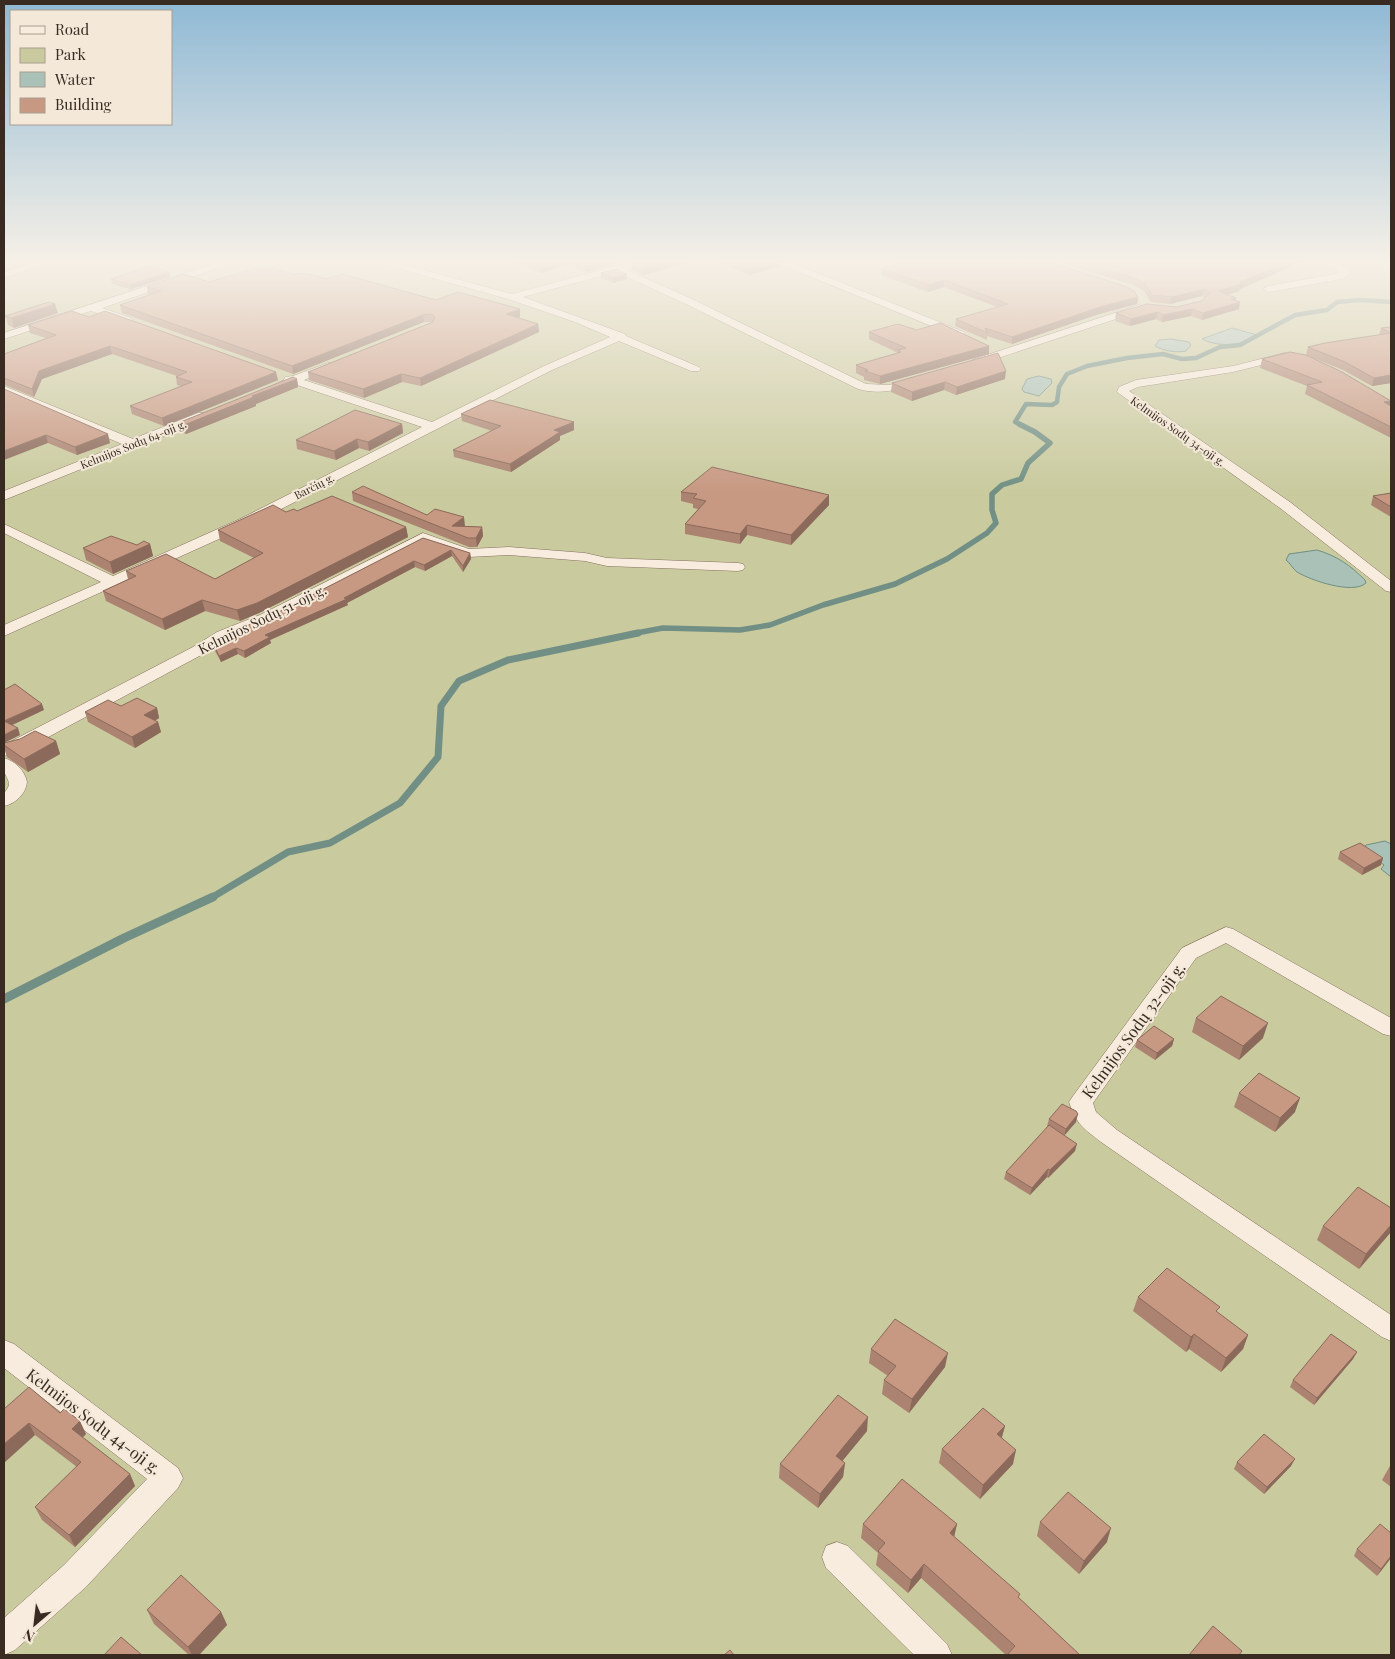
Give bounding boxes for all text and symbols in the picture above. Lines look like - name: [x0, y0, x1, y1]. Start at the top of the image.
- legend: [10, 10, 172, 125]
- text: Road: [55, 19, 89, 39]
- text: Park: [55, 44, 87, 64]
- text: Water: [54, 69, 95, 89]
- text: Building: [55, 94, 112, 114]
- street label: Kelmijos Sodų 34-oji g.: [1128, 393, 1229, 470]
- street label: Kelmijos Sodų 64-oji g.: [78, 416, 188, 472]
- street label: Barčių g.: [291, 469, 337, 503]
- street label: Kelmijos Sodų 51-oji g.: [195, 580, 329, 658]
- street label: Kelmijos Sodų 32-oji g.: [1077, 958, 1189, 1102]
- street label: Kelmijos Sodų 44-oji g.: [22, 1363, 166, 1479]
- north arrow: [10, 1599, 60, 1649]
- text: N: [20, 1625, 38, 1647]

